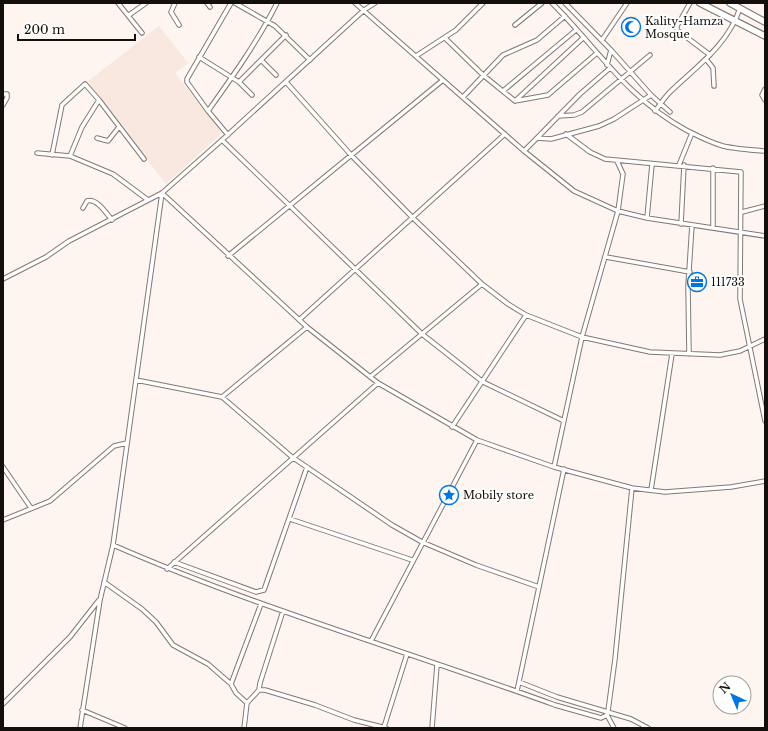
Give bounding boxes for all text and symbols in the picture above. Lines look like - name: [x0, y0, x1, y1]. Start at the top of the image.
- place label: Kality-Hamza Mosque: [645, 14, 724, 41]
- scale bar: [18, 16, 135, 42]
- mosque icon: Kality-Hamza Mosque: [620, 16, 642, 38]
- text: 200 m: [24, 22, 65, 37]
- office icon: 111733: [686, 271, 708, 293]
- place label: 111733: [711, 275, 745, 289]
- place icon: Mobily store: [438, 484, 460, 506]
- place label: Mobily store: [463, 488, 534, 502]
- north arrow: [712, 675, 752, 715]
- text: N: [716, 679, 734, 696]

